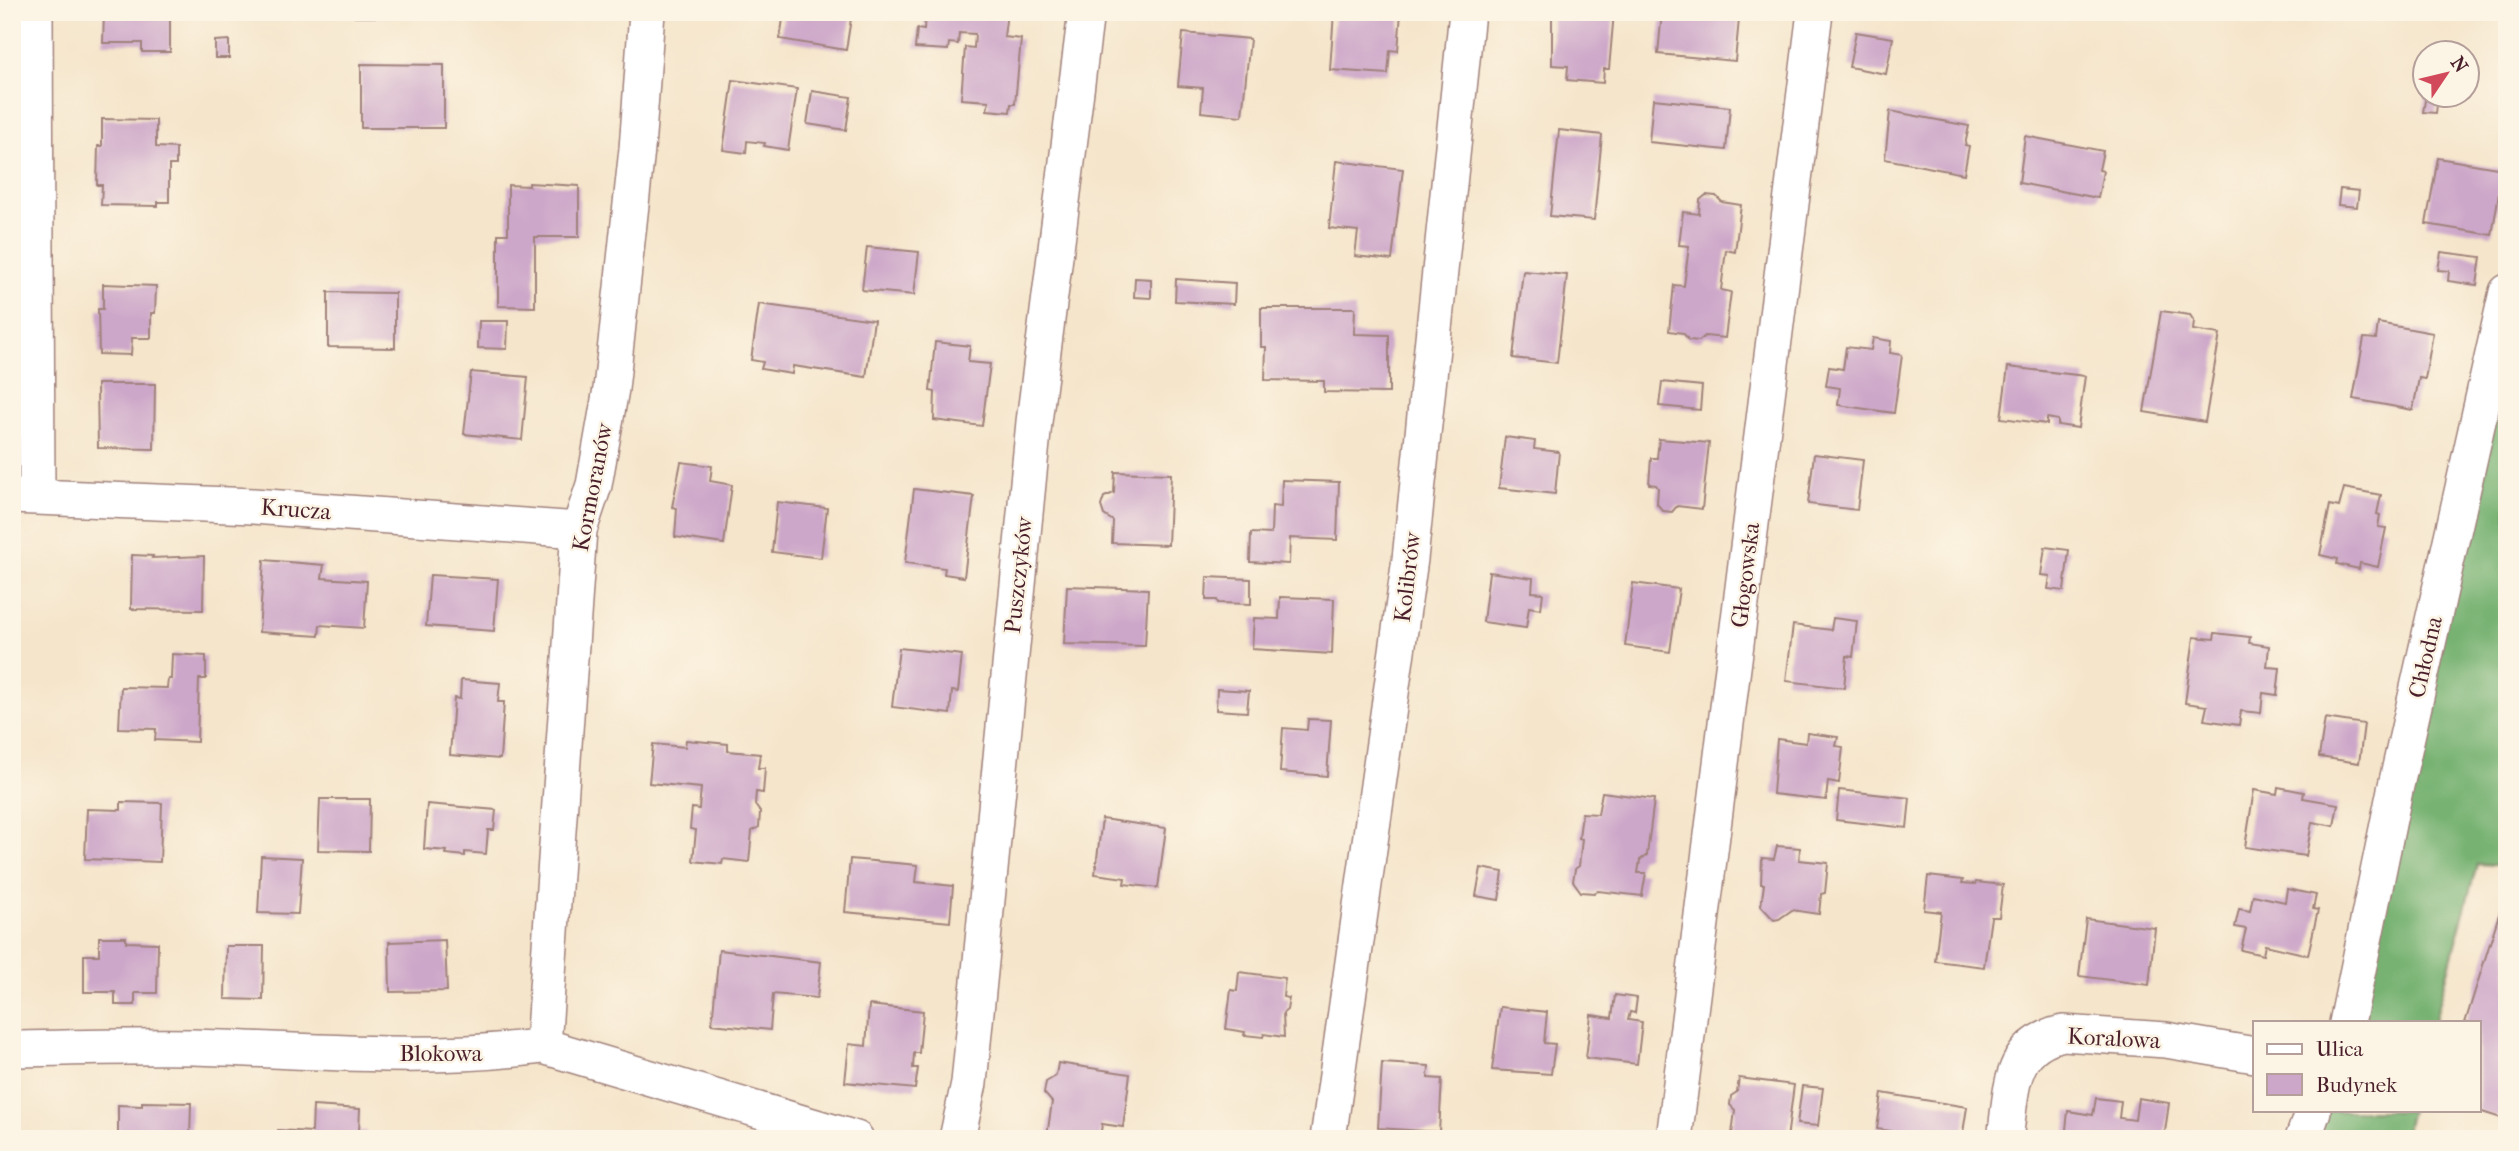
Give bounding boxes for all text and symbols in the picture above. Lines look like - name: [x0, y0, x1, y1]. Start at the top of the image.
- north arrow: [2410, 38, 2480, 108]
- text: N: [2446, 53, 2473, 78]
- street label: Kormoranów: [567, 420, 618, 554]
- street label: Krucza: [260, 494, 332, 525]
- street label: Puszczyków: [999, 514, 1038, 635]
- street label: Głogowska: [1726, 521, 1765, 629]
- street label: Kolibrów: [1389, 530, 1427, 624]
- street label: Chłodna: [2403, 613, 2448, 700]
- legend: [2253, 1021, 2480, 1112]
- street label: Koralowa: [2067, 1023, 2162, 1054]
- text: Ulica: [2316, 1037, 2363, 1061]
- street label: Blokowa: [400, 1040, 483, 1067]
- text: Budynek: [2316, 1073, 2397, 1097]

